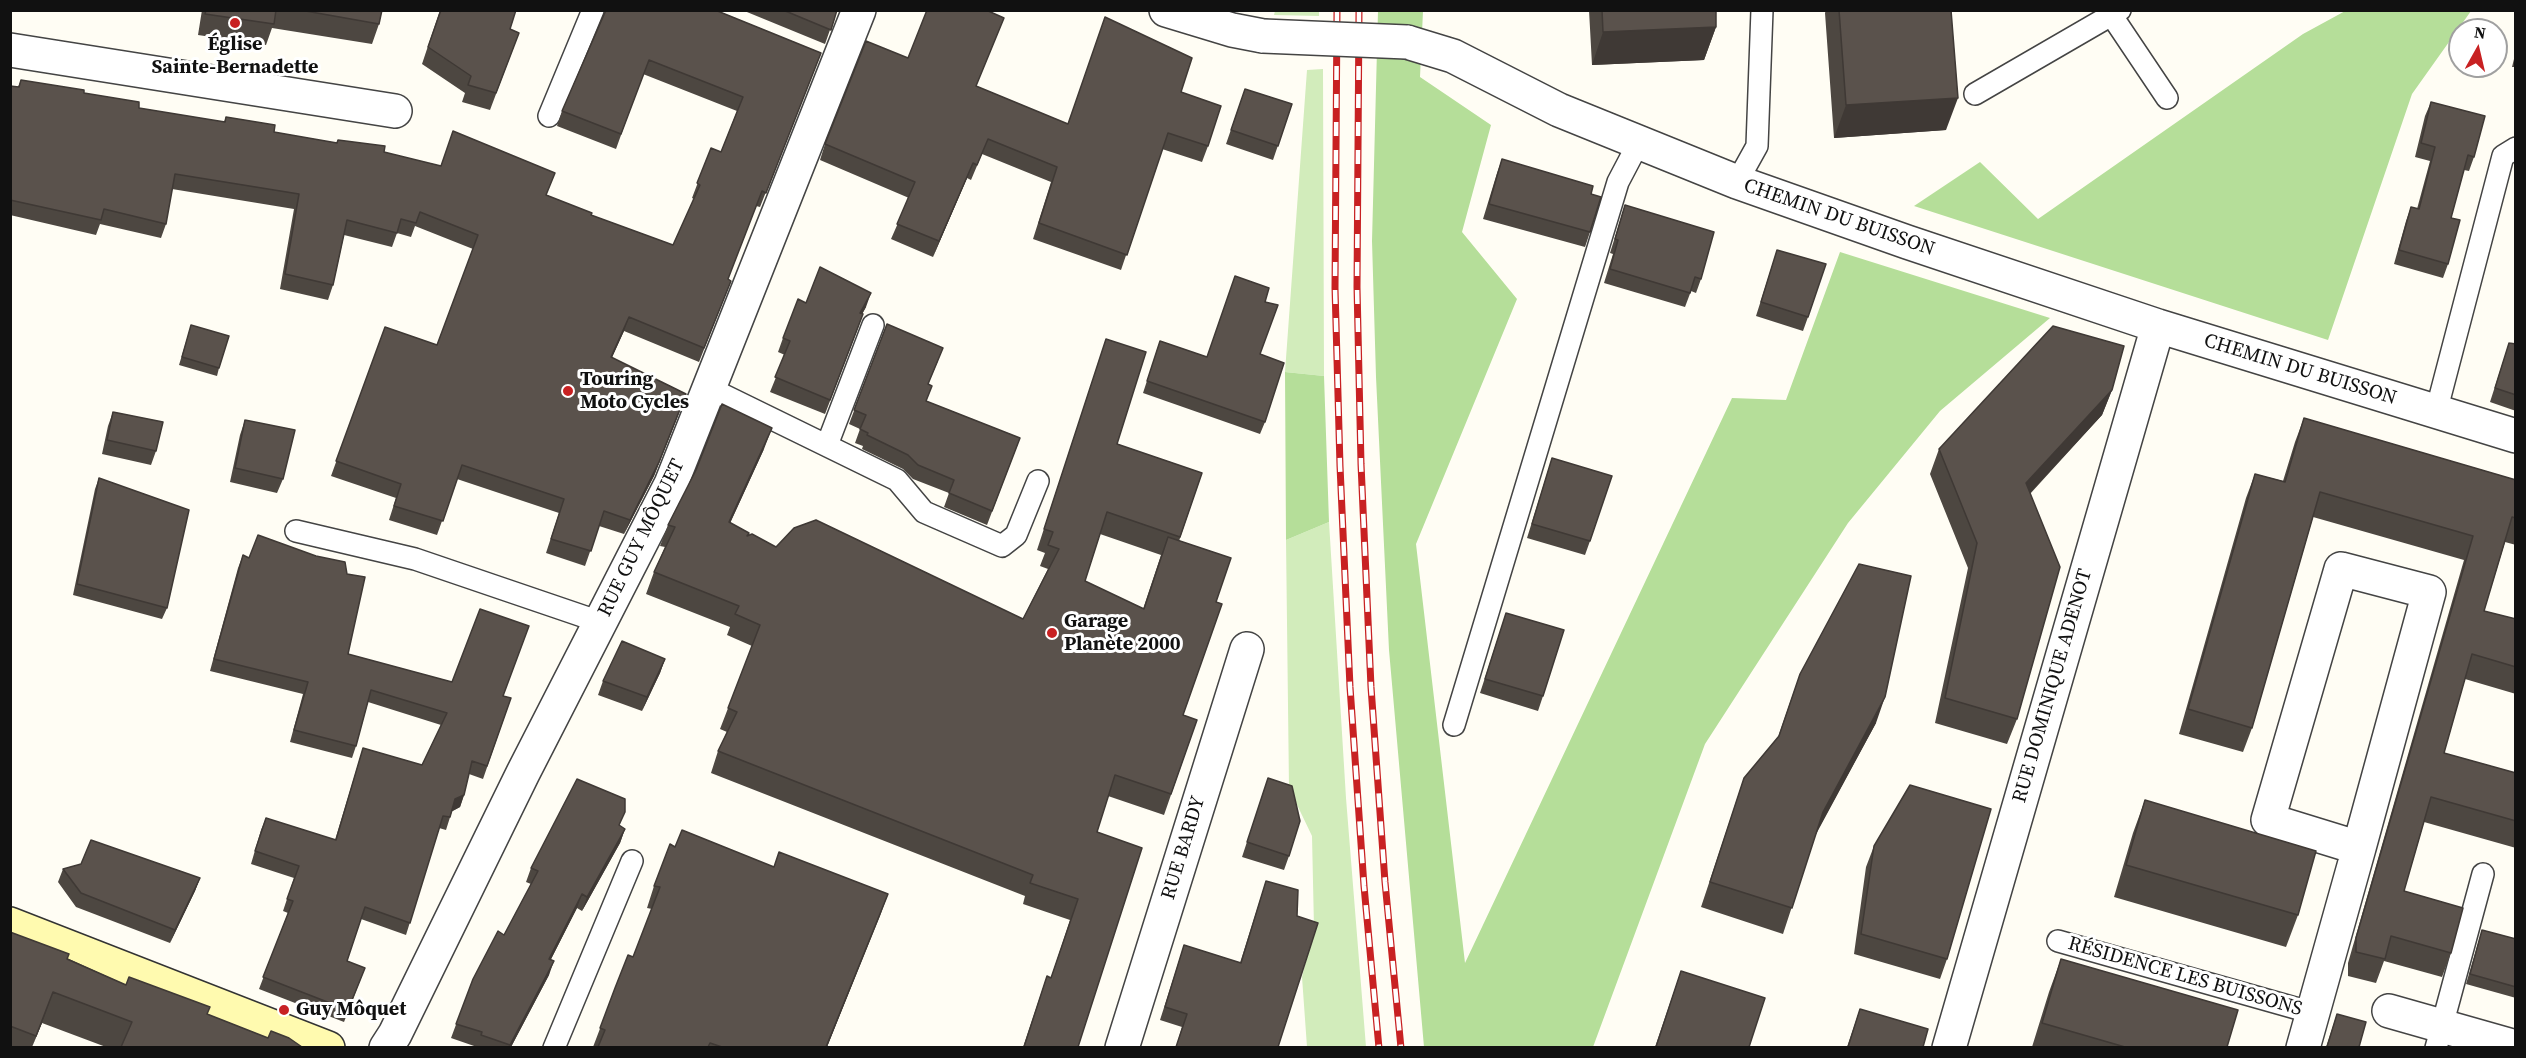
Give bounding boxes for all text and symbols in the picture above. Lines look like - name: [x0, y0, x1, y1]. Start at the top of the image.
- marker: Église Sainte-Bernadette: [228, 16, 242, 30]
- north arrow: [2448, 18, 2508, 78]
- text: N: [2473, 20, 2488, 44]
- place label: Église Sainte-Bernadette: [151, 33, 319, 80]
- street label: CHEMIN DU BUISSON: [1740, 174, 1938, 262]
- street label: CHEMIN DU BUISSON: [2201, 329, 2399, 411]
- place label: Touring Moto Cycles: [580, 368, 689, 415]
- marker: Touring Moto Cycles: [561, 384, 575, 398]
- street label: RUE GUY MÔQUET: [593, 455, 691, 621]
- street label: RUE DOMINIQUE ADENOT: [2008, 566, 2098, 806]
- place label: Garage Planète 2000: [1064, 610, 1181, 657]
- marker: Garage Planète 2000: [1045, 626, 1059, 640]
- street label: RUE BARDY: [1157, 793, 1211, 903]
- street label: RÉSIDENCE LES BUISSONS: [2065, 932, 2305, 1022]
- place label: Guy Môquet: [296, 998, 406, 1022]
- marker: Guy Môquet: [277, 1003, 291, 1017]

